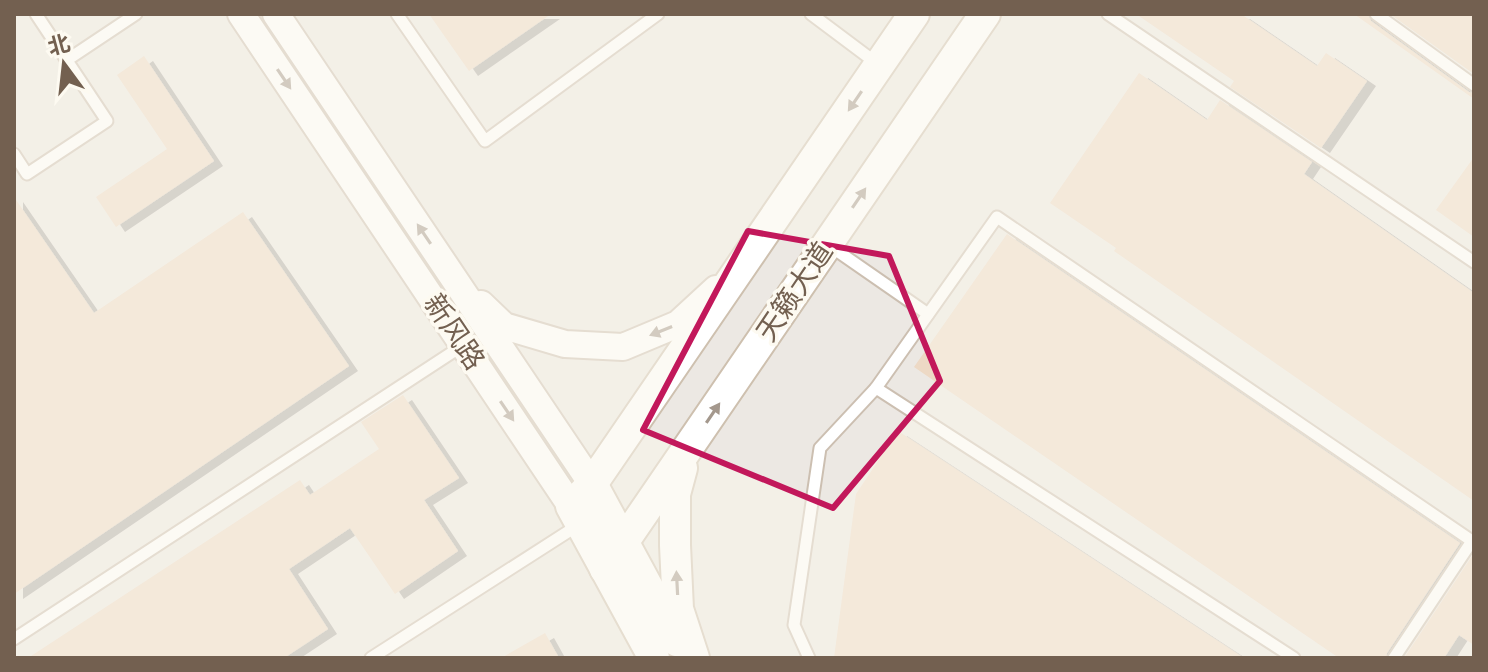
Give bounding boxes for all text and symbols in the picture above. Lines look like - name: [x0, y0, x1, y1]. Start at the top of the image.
- north arrow: [24, 24, 104, 104]
- text: 北: [45, 28, 74, 63]
- one-way arrow: [276, 68, 291, 89]
- one-way arrow: [847, 91, 862, 112]
- one-way arrow: [851, 188, 866, 209]
- one-way arrow: [416, 223, 431, 244]
- street label: 天籁大道: [748, 235, 842, 349]
- street label: 新风路: [415, 287, 493, 377]
- one-way arrow: [649, 325, 673, 338]
- one-way arrow: [499, 400, 514, 422]
- one-way arrow: [705, 402, 720, 423]
- one-way arrow: [670, 570, 683, 595]

